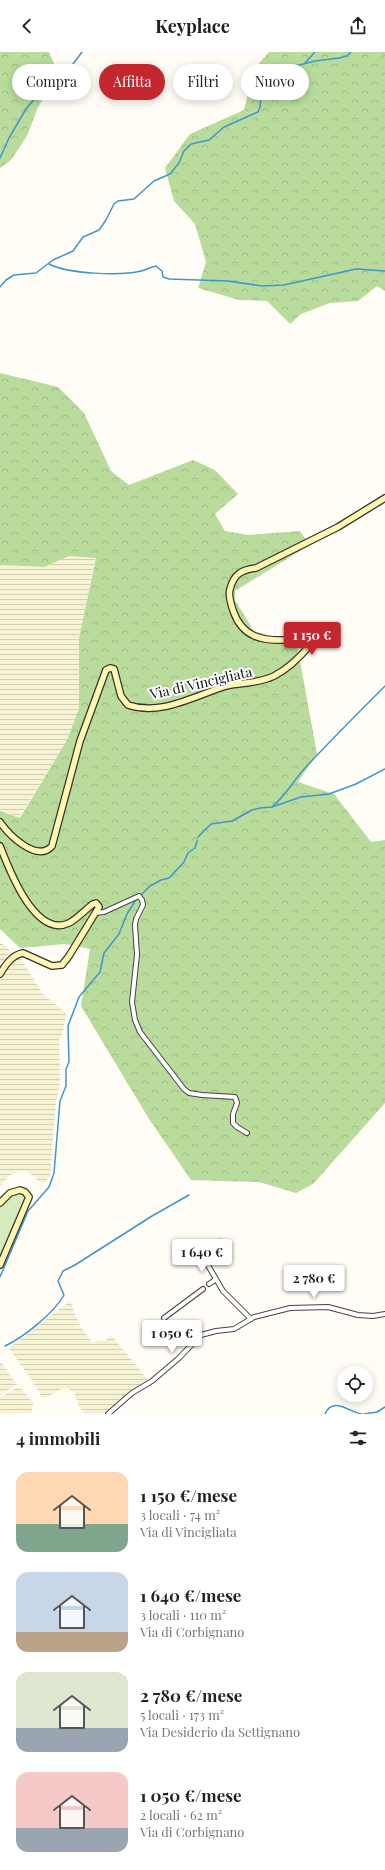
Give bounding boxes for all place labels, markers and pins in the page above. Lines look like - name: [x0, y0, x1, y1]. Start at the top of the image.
- pin: 1 150 €: [275, 622, 349, 656]
- pin: 1 640 €: [165, 1239, 239, 1273]
- pin: 2 780 €: [277, 1265, 351, 1299]
- pin: 1 050 €: [135, 1320, 209, 1354]

